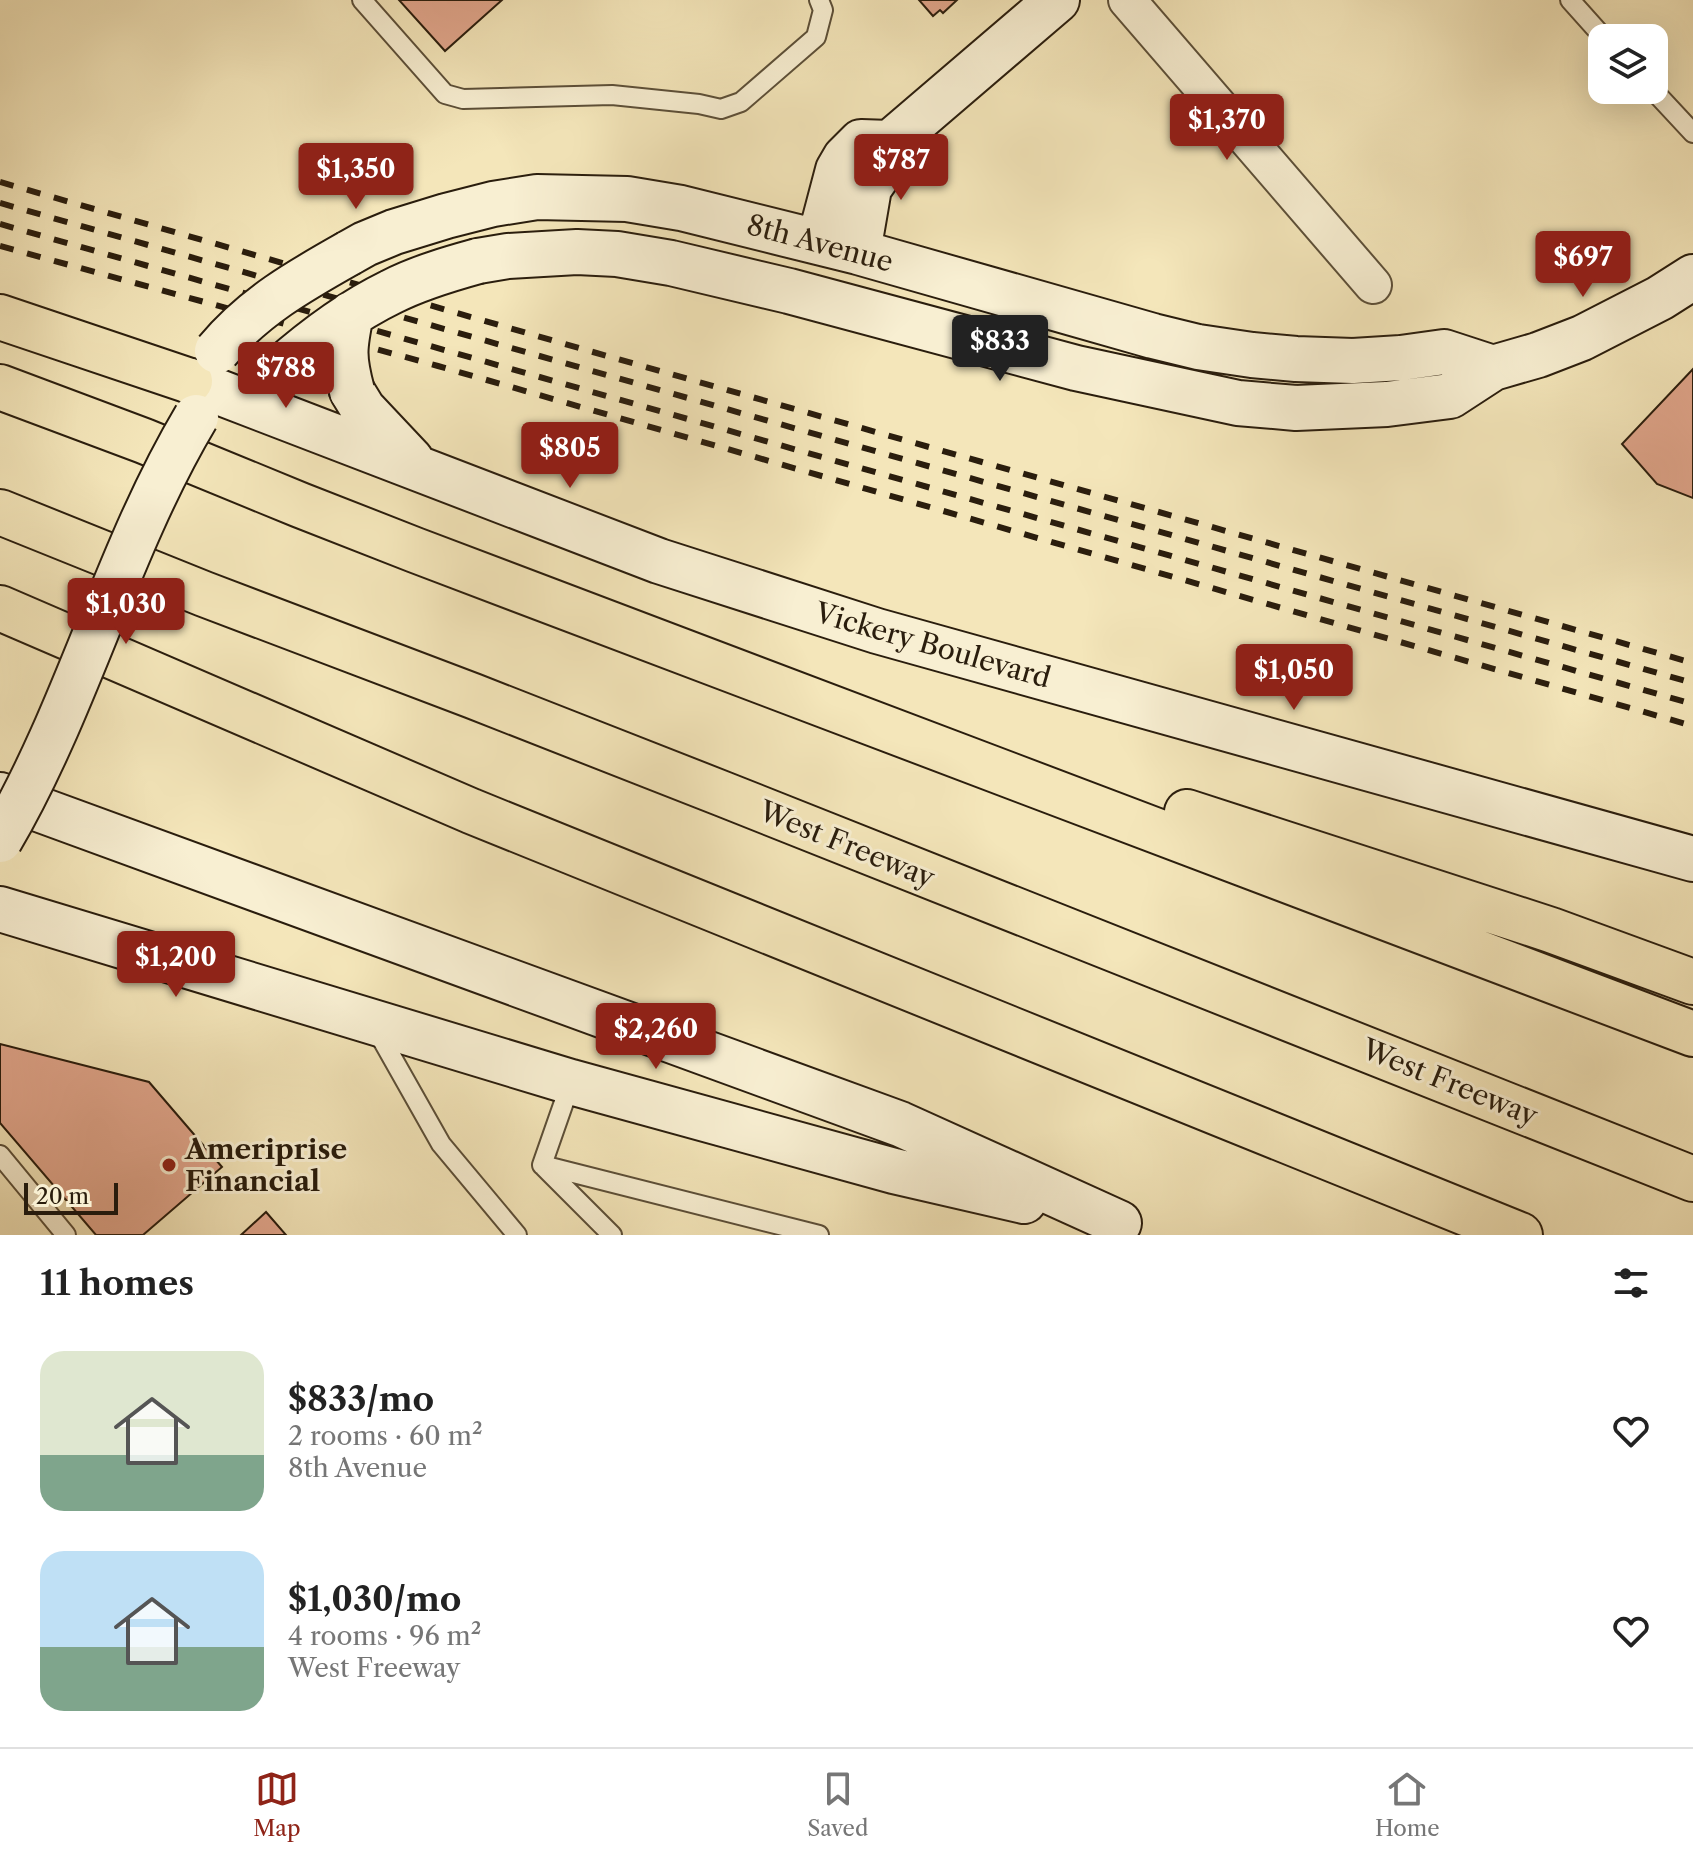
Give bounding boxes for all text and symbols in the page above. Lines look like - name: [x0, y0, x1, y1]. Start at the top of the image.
- map controls: [1588, 24, 1668, 104]
- button: layers: [1588, 24, 1668, 104]
- pin: $1,370: [1162, 94, 1292, 162]
- text: $1,370: [1188, 104, 1266, 136]
- pin: $787: [854, 134, 948, 202]
- pin: $1,350: [291, 143, 421, 211]
- text: $787: [872, 144, 930, 176]
- text: $1,350: [317, 153, 395, 185]
- street label: 8th Avenue: [743, 207, 897, 279]
- pin: $697: [1536, 231, 1630, 299]
- text: $697: [1553, 241, 1613, 273]
- pin: $833: [953, 315, 1047, 383]
- text: $833: [970, 325, 1030, 357]
- pin: $788: [239, 342, 333, 410]
- text: $788: [256, 352, 316, 384]
- pin: $805: [523, 422, 617, 490]
- text: $805: [539, 432, 601, 464]
- pin: $1,030: [61, 578, 191, 646]
- text: $1,030: [86, 588, 166, 620]
- street label: Vickery Boulevard: [810, 595, 1055, 695]
- pin: $1,050: [1229, 644, 1359, 712]
- text: $1,050: [1254, 654, 1334, 686]
- street label: West Freeway: [754, 793, 940, 895]
- pin: $1,200: [111, 931, 241, 999]
- text: $1,200: [135, 941, 217, 973]
- pin: $2,260: [591, 1003, 721, 1071]
- text: $2,260: [614, 1013, 698, 1045]
- street label: West Freeway: [1357, 1031, 1543, 1133]
- place label: Ameriprise Financial: [184, 1132, 347, 1198]
- marker: Ameriprise Financial: [160, 1156, 178, 1174]
- scale bar: [24, 1179, 118, 1215]
- text: 20 m: [36, 1183, 89, 1210]
- icon: filters: [1609, 1261, 1653, 1305]
- text: 11 homes: [40, 1262, 194, 1304]
- text: $833/mo: [288, 1378, 434, 1420]
- icon: home: [104, 1383, 200, 1479]
- icon: heart: [1609, 1409, 1653, 1453]
- text: 2 rooms · 60 m²: [288, 1420, 483, 1452]
- text: 8th Avenue: [288, 1452, 427, 1484]
- text: $1,030/mo: [288, 1578, 461, 1620]
- icon: home: [104, 1583, 200, 1679]
- icon: heart: [1609, 1609, 1653, 1653]
- text: 4 rooms · 96 m²: [288, 1620, 481, 1652]
- text: West Freeway: [288, 1652, 461, 1684]
- tab: Map: [253, 1767, 301, 1842]
- tab: Saved: [807, 1767, 868, 1842]
- tab: Home: [1375, 1767, 1440, 1842]

